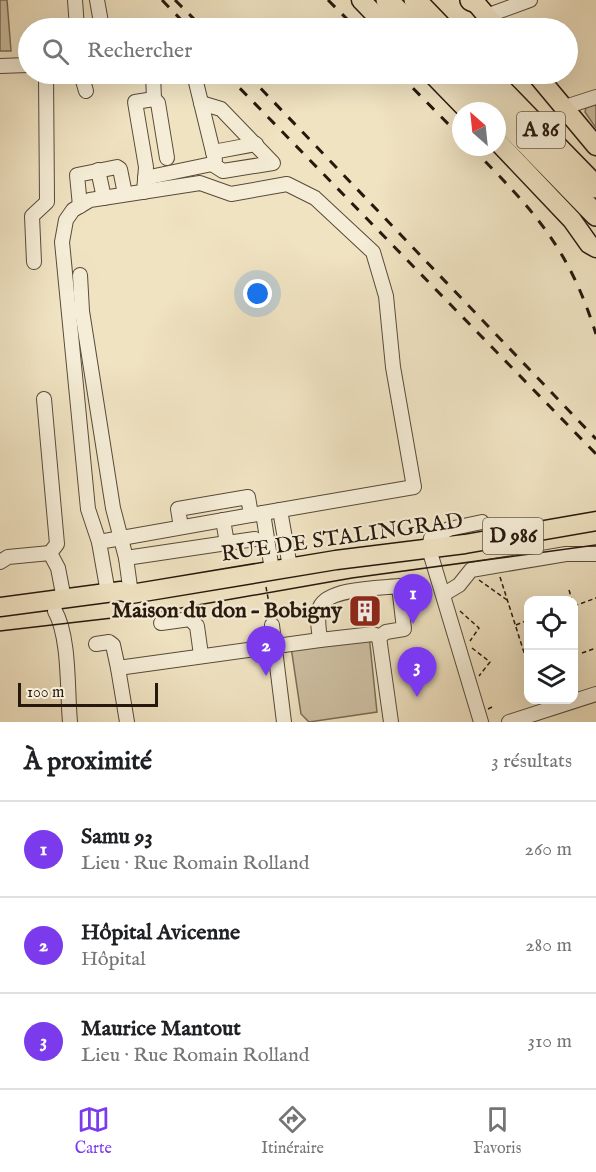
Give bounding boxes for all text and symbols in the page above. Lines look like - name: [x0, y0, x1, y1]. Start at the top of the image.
- search box: [18, 18, 578, 84]
- icon: search: [39, 35, 72, 68]
- text: Rechercher: [87, 37, 192, 65]
- north arrow: [452, 102, 506, 156]
- road number: A 86: [517, 112, 565, 148]
- your location: [243, 279, 272, 308]
- street label: RUE DE STALINGRAD: [219, 507, 465, 569]
- road number: D 986: [483, 518, 543, 554]
- pin: 1: [394, 574, 432, 624]
- building icon: Maison du don – Bobigny: [347, 593, 383, 629]
- map controls: [524, 596, 578, 704]
- button: locate: [524, 596, 578, 650]
- place label: Maison du don – Bobigny: [111, 597, 343, 625]
- pin: 2: [246, 626, 286, 676]
- pin: 3: [398, 648, 436, 697]
- button: layers: [524, 650, 578, 704]
- scale bar: [18, 680, 158, 708]
- text: 100 m: [27, 683, 64, 703]
- text: À proximité: [24, 745, 152, 778]
- text: 3 résultats: [491, 749, 572, 774]
- text: Samu 93: [81, 823, 153, 851]
- text: 1: [40, 837, 47, 862]
- text: 260 m: [525, 837, 572, 862]
- text: Lieu · Rue Romain Rolland: [81, 851, 309, 876]
- text: Hôpital Avicenne: [81, 919, 240, 947]
- text: 2: [39, 933, 48, 958]
- text: 280 m: [525, 933, 572, 958]
- text: Hôpital: [81, 947, 146, 972]
- text: Maurice Mantout: [81, 1015, 241, 1043]
- text: 3: [40, 1029, 47, 1054]
- text: 310 m: [528, 1029, 572, 1054]
- text: Lieu · Rue Romain Rolland: [81, 1043, 309, 1068]
- tab: Carte: [75, 1103, 112, 1159]
- tab: Itinéraire: [261, 1103, 324, 1159]
- tab: Favoris: [473, 1103, 521, 1159]

